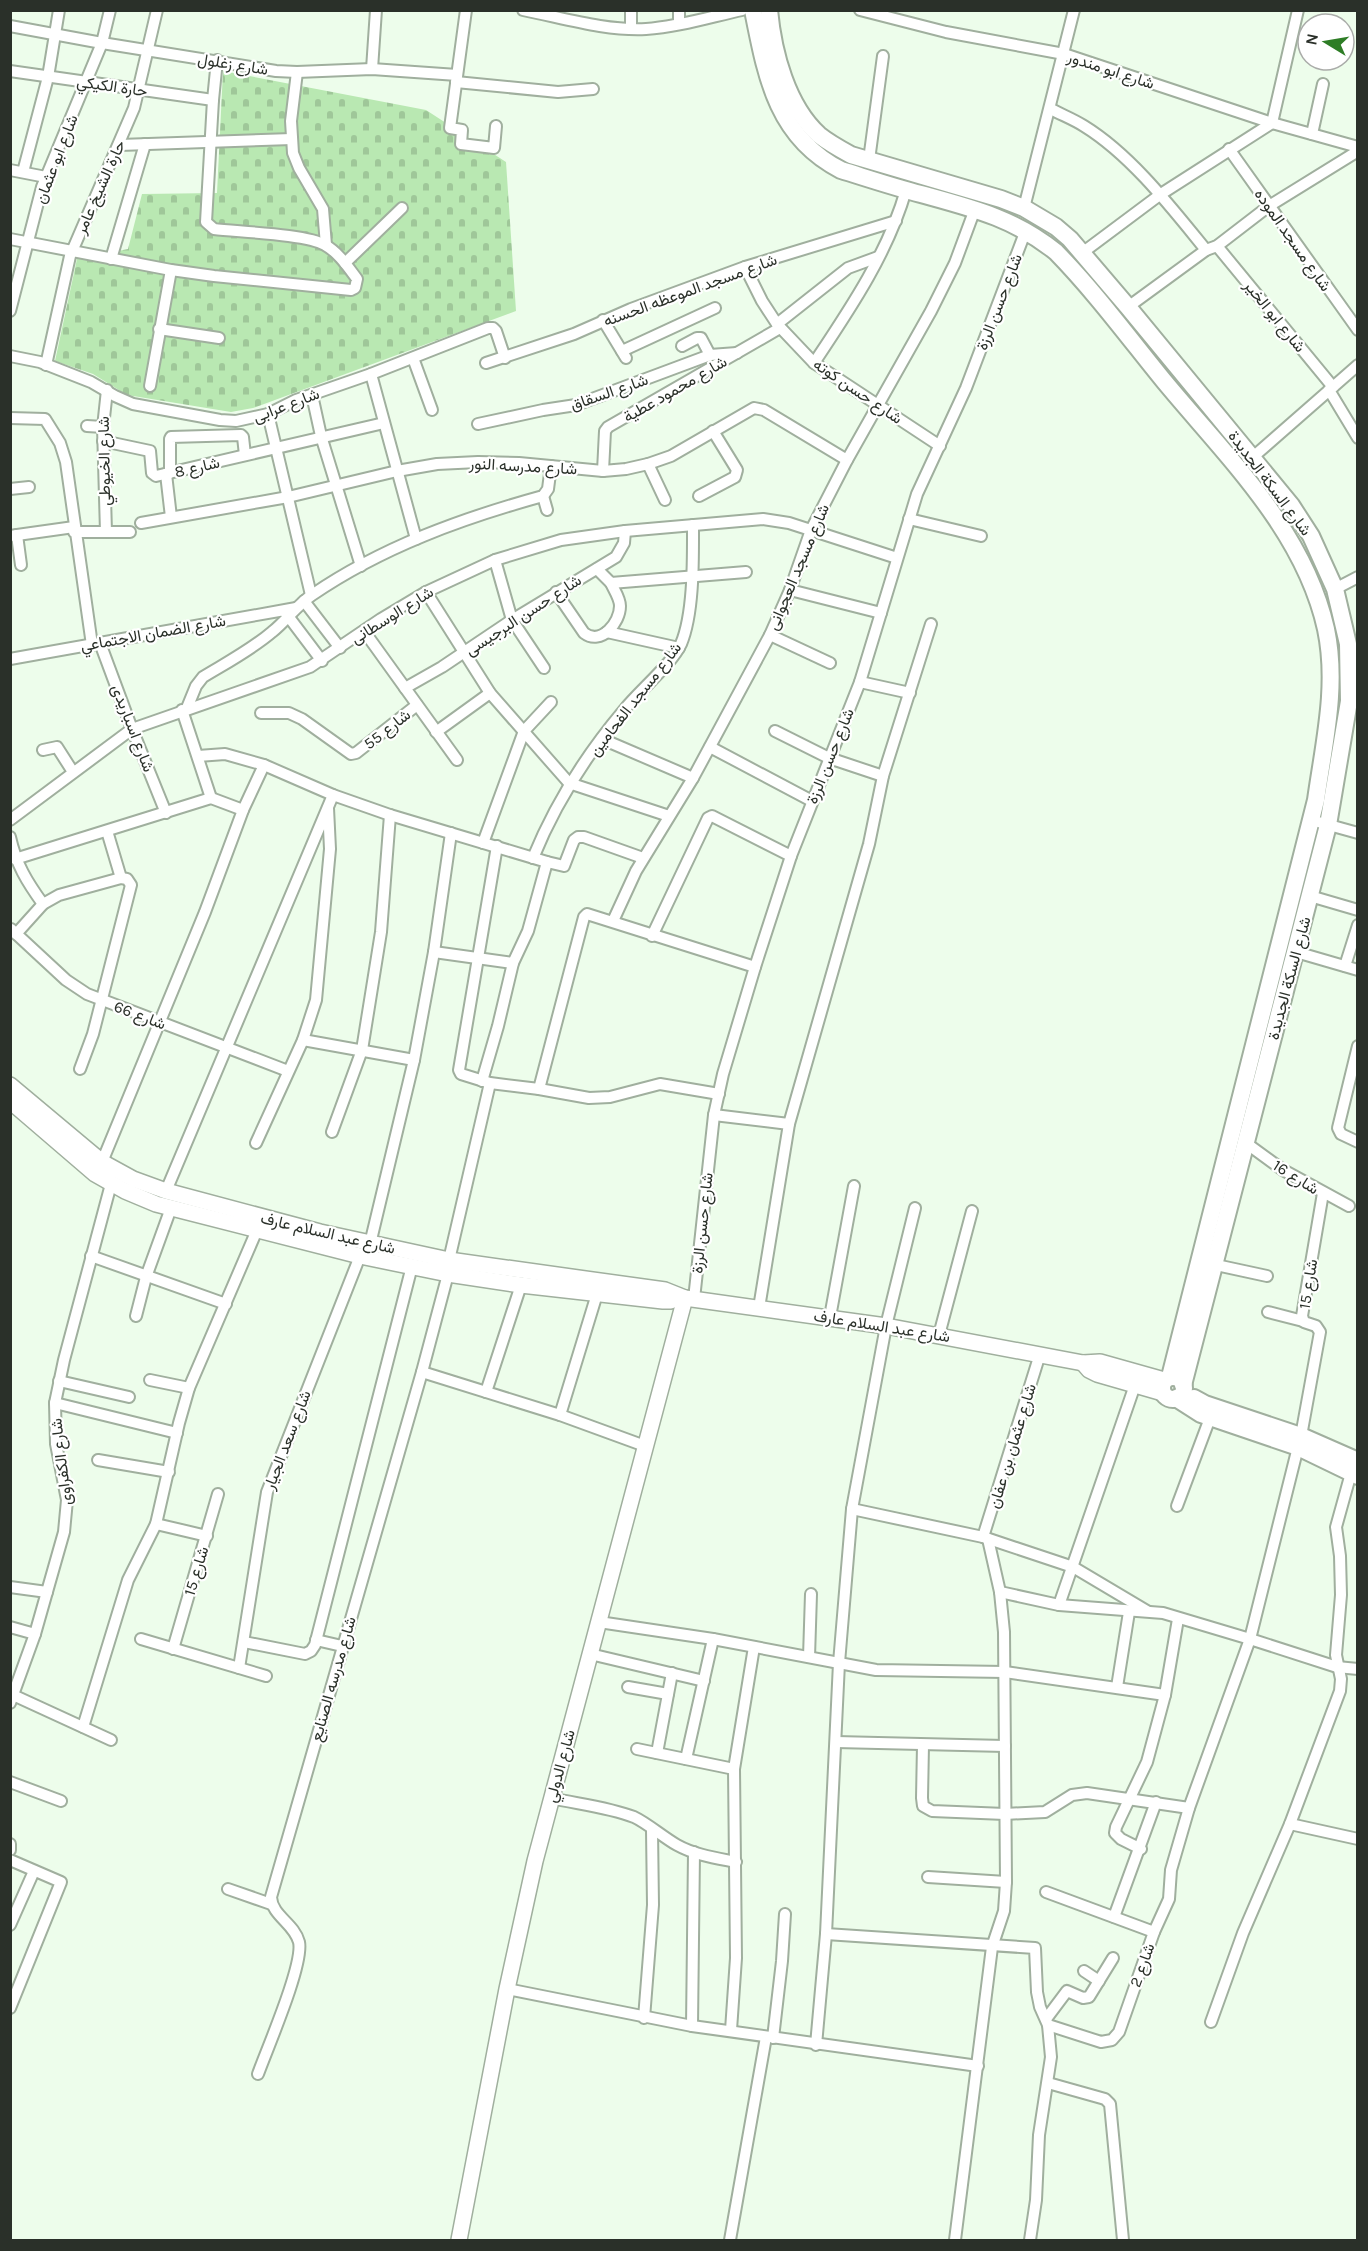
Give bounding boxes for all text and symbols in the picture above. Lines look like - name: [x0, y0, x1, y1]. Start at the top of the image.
- north arrow: [1296, 12, 1356, 72]
- text: N: [1301, 32, 1322, 47]
- street label: شارع ابو مندور: [1064, 47, 1157, 95]
- street label: شارع زغلول: [196, 49, 270, 81]
- street label: حارة الكيكي: [75, 72, 149, 104]
- street label: شارع ابو عثمان: [30, 112, 84, 207]
- street label: حارة الشيخ عامر: [70, 137, 131, 239]
- street label: شارع مسجد الموده: [1249, 185, 1335, 296]
- street label: شارع مسجد الموعظه الحسنه: [601, 250, 780, 332]
- street label: شارع حسن الرزة: [972, 251, 1028, 353]
- street label: شارع ابو الخير: [1238, 275, 1310, 357]
- street label: شارع محمود عطية: [620, 352, 731, 428]
- street label: شارع حسن كوته: [809, 354, 906, 429]
- street label: شارع السقاق: [568, 370, 651, 416]
- street label: شارع عرابى: [250, 384, 323, 428]
- street label: شارع الخيوطي: [94, 416, 118, 506]
- street label: شارع السكة الجديدة: [1223, 427, 1316, 541]
- street label: شارع 8: [173, 453, 222, 483]
- street label: شارع مدرسه النور: [467, 454, 578, 480]
- street label: شارع مسجد العجوانى: [763, 501, 835, 634]
- street label: شارع حسن البرجيسى: [461, 570, 586, 661]
- street label: شارع الوسطانى: [347, 582, 438, 650]
- street label: شارع الضمان الاجتماعي: [79, 611, 228, 659]
- street label: شارع مسجد الفحامين: [585, 638, 687, 761]
- street label: شارع اسباريدى: [106, 682, 158, 775]
- street label: شارع 55: [360, 705, 415, 755]
- street label: شارع حسن الرزة: [802, 705, 860, 807]
- street label: شارع السكة الجديدة: [1263, 914, 1317, 1042]
- street label: شارع 66: [111, 996, 169, 1035]
- street label: شارع 16: [1269, 1156, 1322, 1200]
- street label: شارع حسن الرزة: [687, 1172, 719, 1275]
- street label: شارع عبد السلام عارف: [258, 1208, 397, 1260]
- street label: شارع 15: [1295, 1258, 1323, 1311]
- street label: شارع عبد السلام عارف: [812, 1306, 952, 1348]
- street label: شارع عثمان بن عفان: [984, 1381, 1042, 1511]
- street label: شارع سعد الجيار: [259, 1388, 317, 1494]
- street label: شارع الكفراوى: [46, 1417, 78, 1507]
- street label: شارع 15: [180, 1544, 214, 1598]
- street label: شارع مدرسه الصنايع: [306, 1614, 362, 1744]
- street label: شارع الدولي: [541, 1727, 583, 1806]
- street label: شارع 2: [1125, 1940, 1161, 1990]

